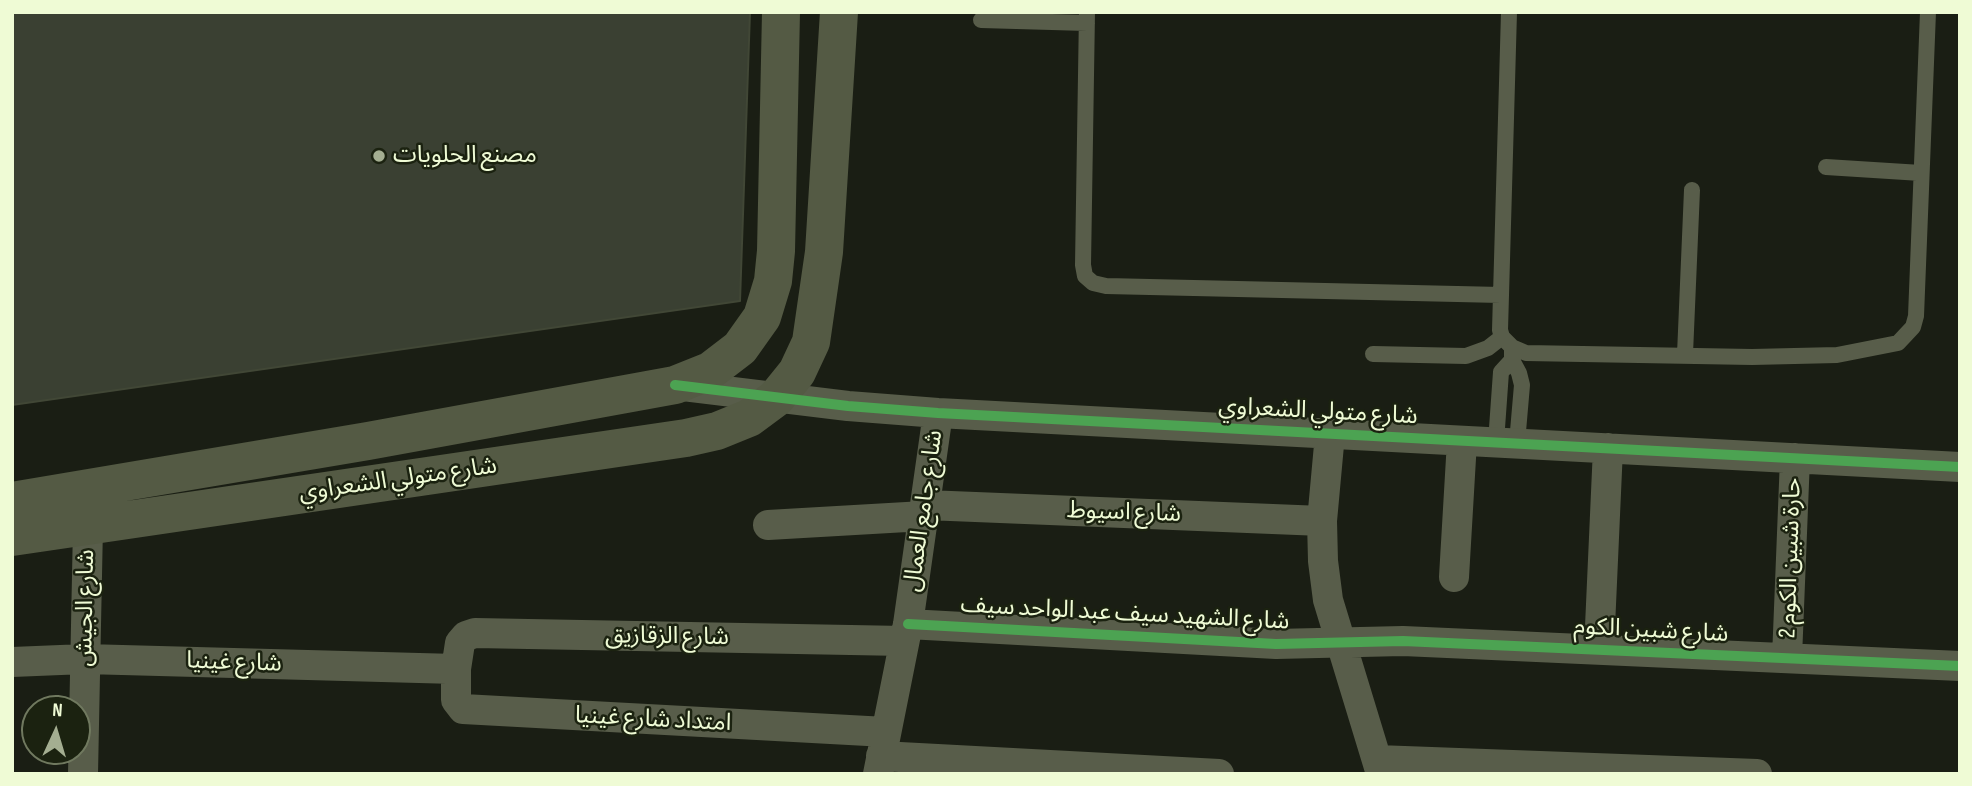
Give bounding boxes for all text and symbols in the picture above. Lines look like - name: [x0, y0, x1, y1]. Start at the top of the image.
- place label: مصنع الحلويات: [393, 142, 537, 170]
- marker: مصنع الحلويات: [371, 148, 387, 164]
- street label: شارع متولي الشعراوي: [1218, 392, 1418, 432]
- street label: شارع جامع العمال: [898, 428, 950, 594]
- street label: شارع متولي الشعراوي: [297, 452, 499, 508]
- street label: حارة شبين الكوم 2: [1774, 477, 1808, 639]
- street label: شارع اسيوط: [1066, 497, 1182, 529]
- street label: شارع الجيش: [71, 549, 101, 667]
- street label: شارع الشهيد سيف عبد الواحد سيف: [960, 591, 1290, 637]
- street label: شارع شبين الكوم: [1573, 613, 1729, 649]
- street label: شارع الزقازيق: [605, 622, 729, 652]
- street label: شارع غينيا: [186, 647, 282, 679]
- north arrow: [21, 695, 91, 765]
- text: N: [51, 699, 63, 722]
- street label: امتداد شارع غينيا: [574, 702, 732, 738]

